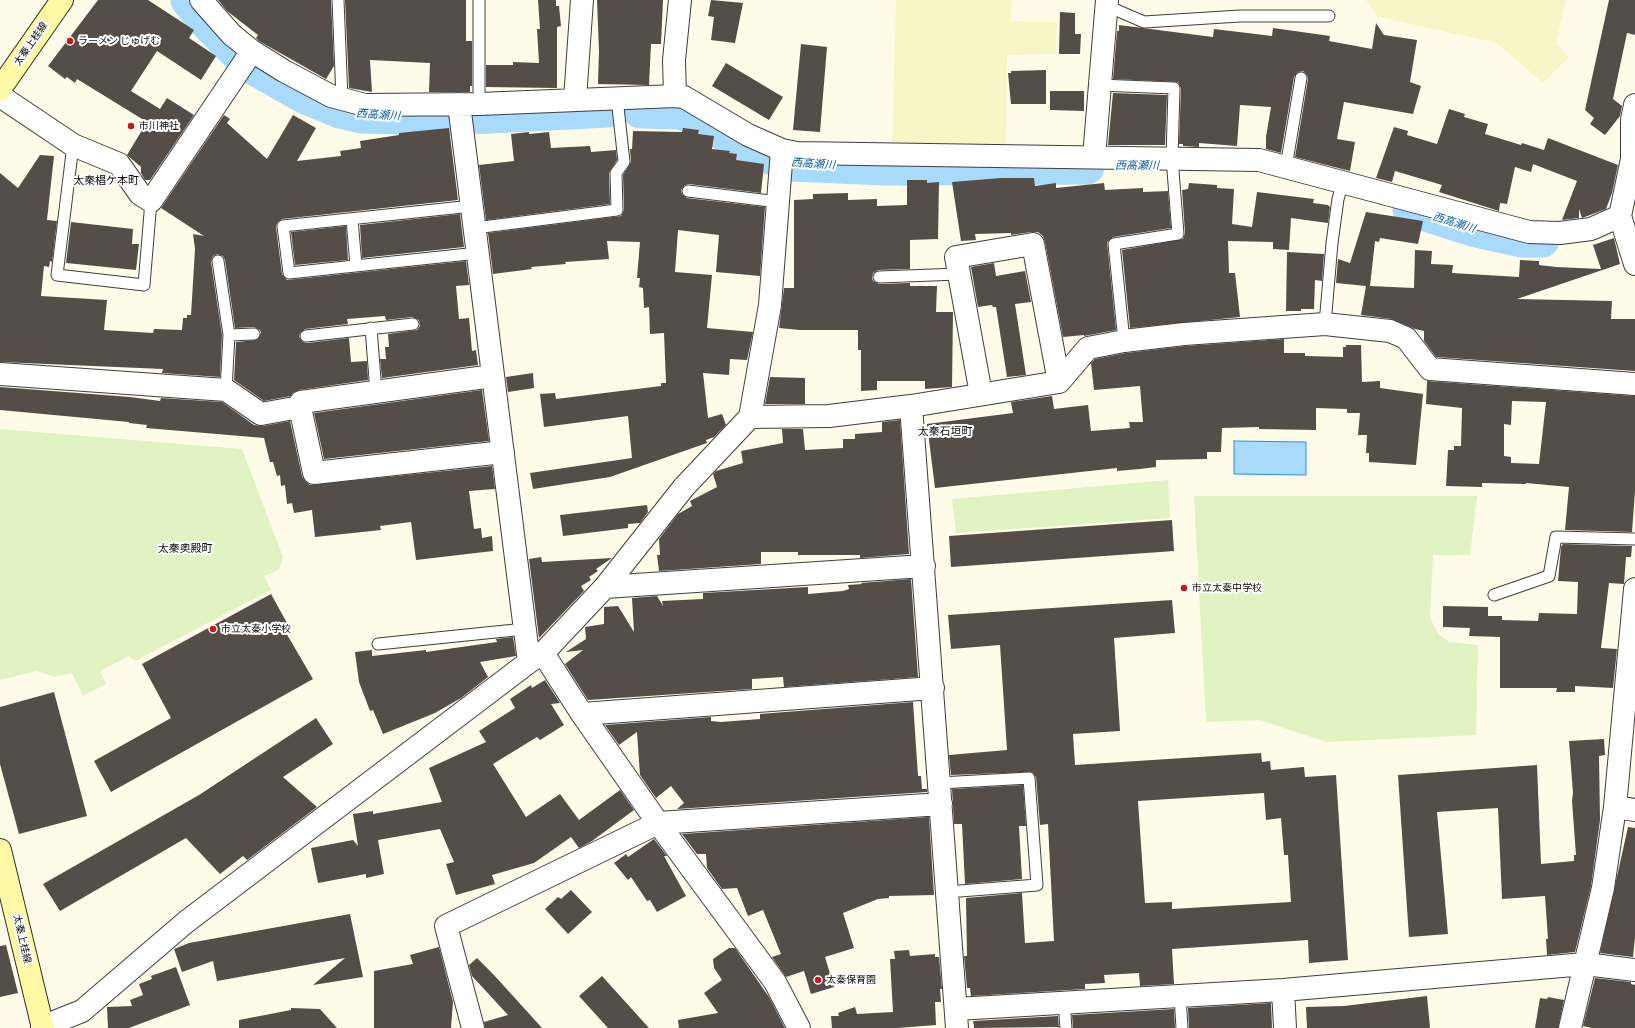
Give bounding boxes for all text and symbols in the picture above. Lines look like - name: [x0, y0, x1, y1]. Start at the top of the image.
- street label: 太秦上桂線: [12, 20, 50, 68]
- place label: ラーメン じゅげむ: [78, 35, 160, 47]
- marker: ラーメン じゅげむ: [65, 36, 75, 46]
- water label: 西高瀬川: [356, 107, 400, 123]
- place label: 市川神社: [139, 120, 179, 132]
- marker: 市川神社: [126, 121, 136, 131]
- water label: 西高瀬川: [791, 156, 835, 172]
- water label: 西高瀬川: [1115, 159, 1159, 173]
- district label: 太秦椙ケ本町: [73, 174, 139, 188]
- water label: 西高瀬川: [1431, 210, 1477, 236]
- district label: 太秦石垣町: [918, 425, 972, 439]
- district label: 太秦奥殿町: [158, 542, 212, 556]
- place label: 市立太秦中学校: [1192, 582, 1262, 594]
- marker: 市立太秦中学校: [1179, 583, 1189, 593]
- place label: 市立太秦小学校: [221, 623, 291, 635]
- marker: 市立太秦小学校: [208, 624, 218, 634]
- street label: 太秦上桂線: [11, 913, 33, 965]
- place label: 太秦保育園: [826, 974, 876, 986]
- marker: 太秦保育園: [813, 975, 823, 985]

